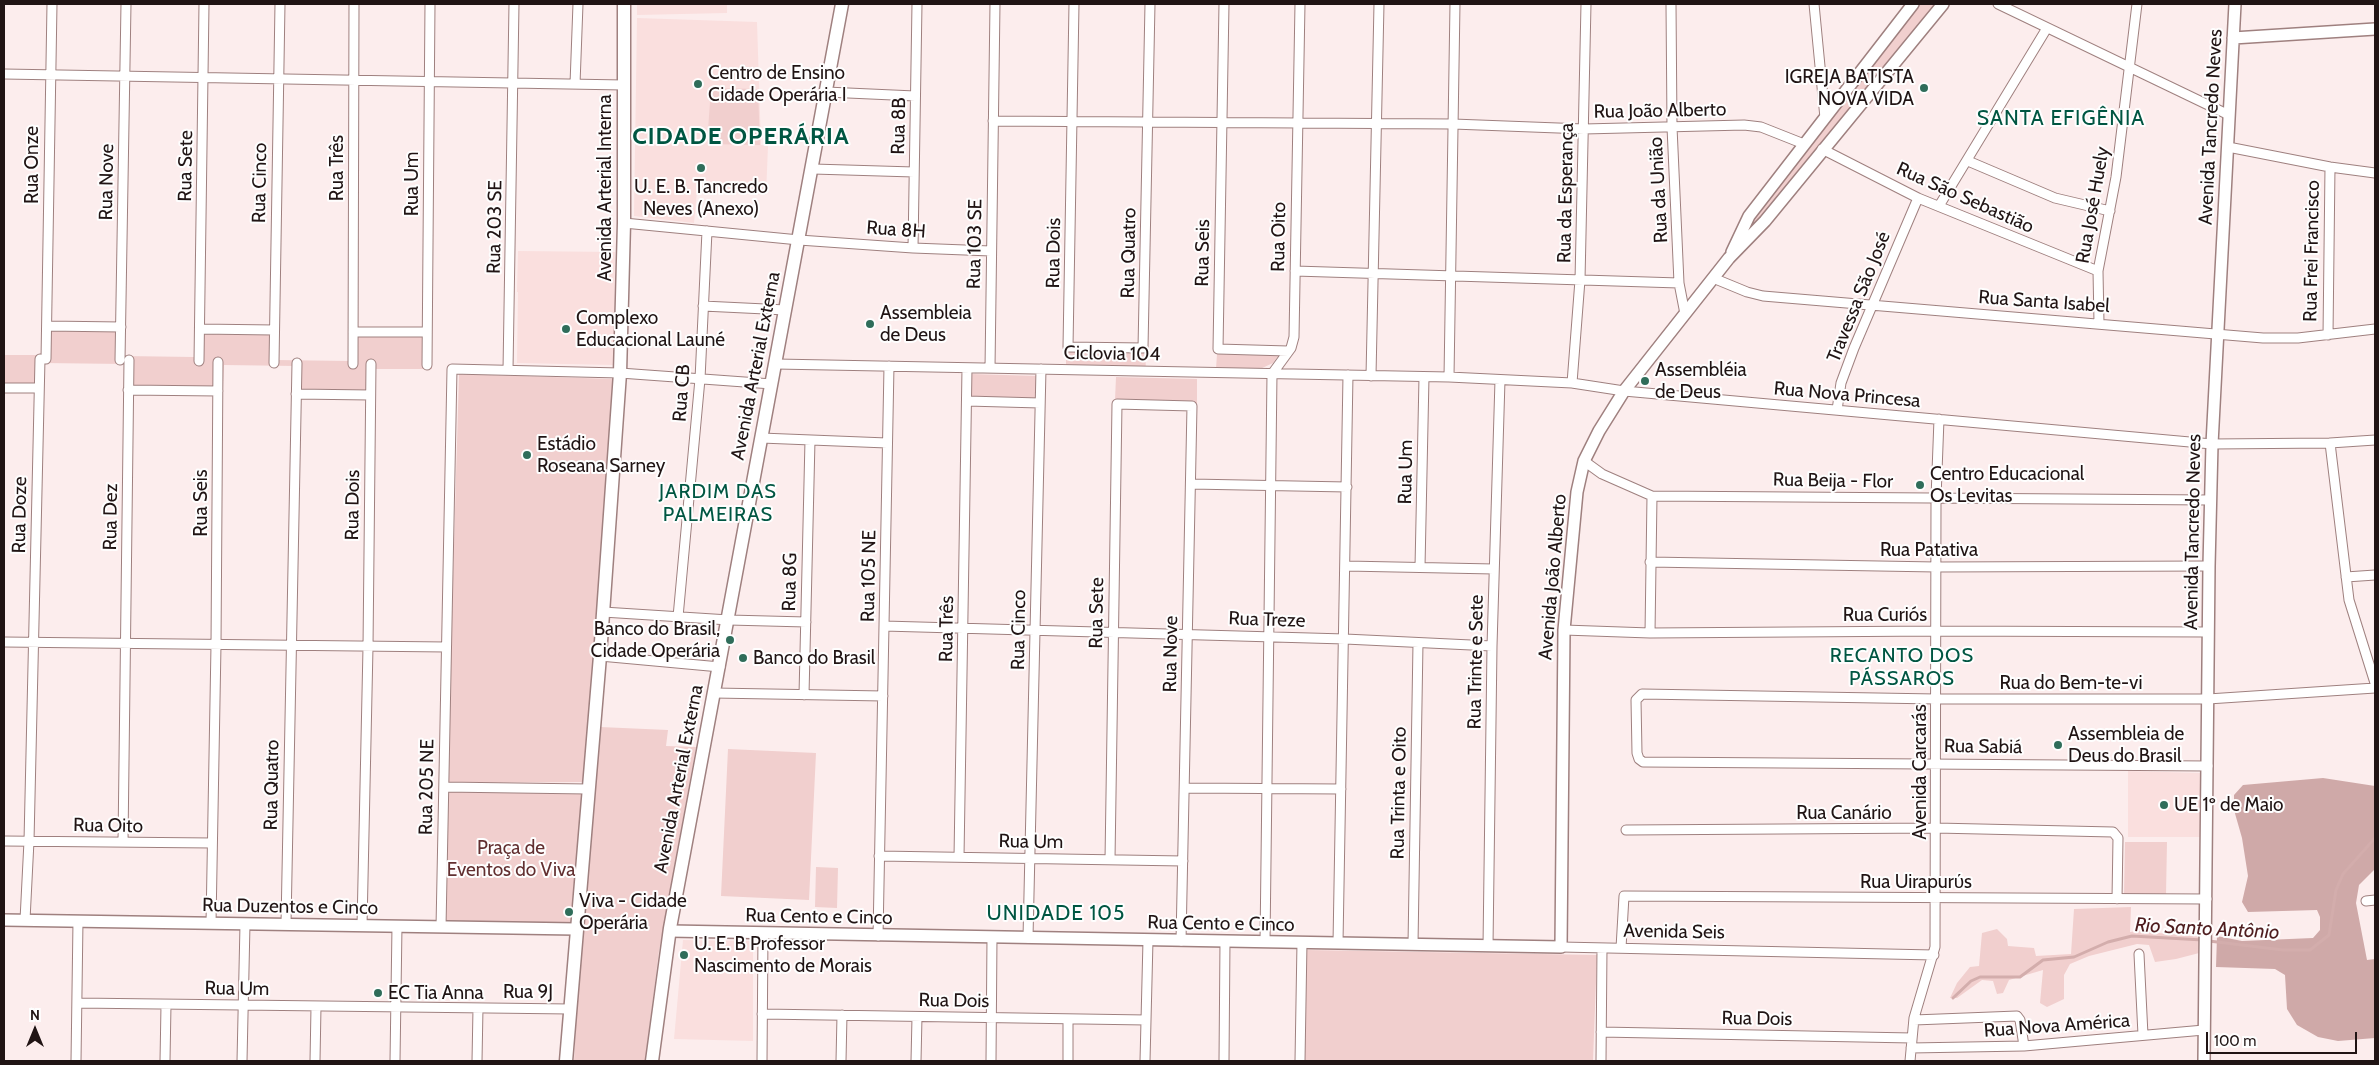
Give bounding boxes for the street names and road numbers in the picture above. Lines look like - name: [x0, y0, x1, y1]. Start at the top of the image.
- street label: Avenida Tancredo Neves: [2194, 28, 2228, 226]
- street label: Avenida Arterial Interna: [594, 94, 616, 282]
- street label: Rua 8B: [887, 97, 911, 155]
- street label: Rua João Alberto: [1594, 98, 1726, 124]
- street label: Rua da Esperança: [1553, 123, 1579, 263]
- street label: Rua Onze: [21, 126, 43, 204]
- street label: Rua Sete: [174, 130, 198, 202]
- street label: Rua Três: [326, 135, 348, 201]
- street label: Rua da União: [1645, 136, 1673, 244]
- street label: Rua Nove: [95, 143, 119, 221]
- street label: Rua Cinco: [248, 143, 272, 223]
- street label: Rua José Huely: [2072, 145, 2114, 265]
- street label: Rua Um: [401, 152, 423, 216]
- street label: Rua São Sebastião: [1893, 158, 2037, 238]
- street label: Rua 203 SE: [483, 180, 507, 274]
- street label: Rua Frei Francisco: [2299, 180, 2325, 322]
- street label: Rua 103 SE: [963, 199, 987, 289]
- street label: Rua Oito: [1267, 202, 1291, 272]
- street label: Rua Quatro: [1117, 208, 1141, 298]
- street label: Rua 8H: [866, 217, 926, 243]
- street label: Rua Dois: [1042, 217, 1066, 289]
- street label: Rua Seis: [1191, 219, 1215, 287]
- street label: Travessa São José: [1822, 228, 1896, 366]
- street label: Avenida Arterial Externa: [727, 270, 785, 462]
- street label: Rua Santa Isabel: [1978, 286, 2110, 318]
- street label: Ciclovia 104: [1063, 342, 1161, 366]
- street label: Rua CB: [669, 363, 695, 423]
- street label: Rua Nova Princesa: [1773, 377, 1921, 413]
- street label: Avenida Tancredo Neves: [2180, 434, 2206, 630]
- street label: Rua Um: [1394, 439, 1418, 505]
- street label: Rua Seis: [190, 469, 212, 537]
- street label: Rua Dois: [341, 469, 365, 541]
- street label: Rua Beija - Flor: [1773, 469, 1893, 493]
- street label: Rua Doze: [8, 476, 32, 554]
- street label: Rua Dez: [99, 483, 123, 551]
- street label: Avenida João Alberto: [1534, 493, 1572, 661]
- street label: Rua 105 NE: [857, 530, 881, 622]
- street label: Rua Patativa: [1880, 539, 1978, 561]
- street label: Rua 8G: [778, 552, 802, 612]
- street label: Rua Sete: [1085, 577, 1109, 649]
- street label: Rua Cinco: [1007, 590, 1031, 670]
- street label: Rua Trinte e Sete: [1463, 594, 1489, 730]
- street label: Rua Três: [935, 596, 959, 662]
- street label: Rua Curiós: [1843, 604, 1927, 626]
- street label: Rua Treze: [1228, 607, 1306, 633]
- street label: Rua Nove: [1159, 615, 1183, 693]
- street label: Rua do Bem-te-vi: [2000, 672, 2142, 694]
- street label: Avenida Arterial Externa: [650, 683, 708, 875]
- street label: Avenida Carcarás: [1909, 704, 1931, 840]
- street label: Rua Trinta e Oito: [1386, 726, 1412, 860]
- street label: Rua Sabiá: [1944, 735, 2022, 759]
- street label: Rua 205 NE: [415, 739, 439, 835]
- street label: Rua Quatro: [260, 740, 284, 830]
- street label: Rua Canário: [1796, 802, 1892, 824]
- street label: Rua Oito: [73, 814, 143, 838]
- street label: Rua Um: [998, 830, 1064, 854]
- street label: Rua Uirapurύs: [1860, 871, 1972, 893]
- street label: Rua Duzentos e Cinco: [202, 894, 378, 920]
- street label: Rua Cento e Cinco: [745, 904, 893, 930]
- street label: Rua Cento e Cinco: [1147, 911, 1295, 937]
- street label: Avenida Seis: [1623, 920, 1725, 944]
- street label: Rua Um: [204, 977, 270, 1001]
- street label: Rua 9J: [503, 981, 553, 1003]
- street label: Rua Dois: [918, 989, 990, 1013]
- street label: Rua Dois: [1721, 1007, 1793, 1031]
- street label: Rua Nova América: [1983, 1010, 2131, 1042]

